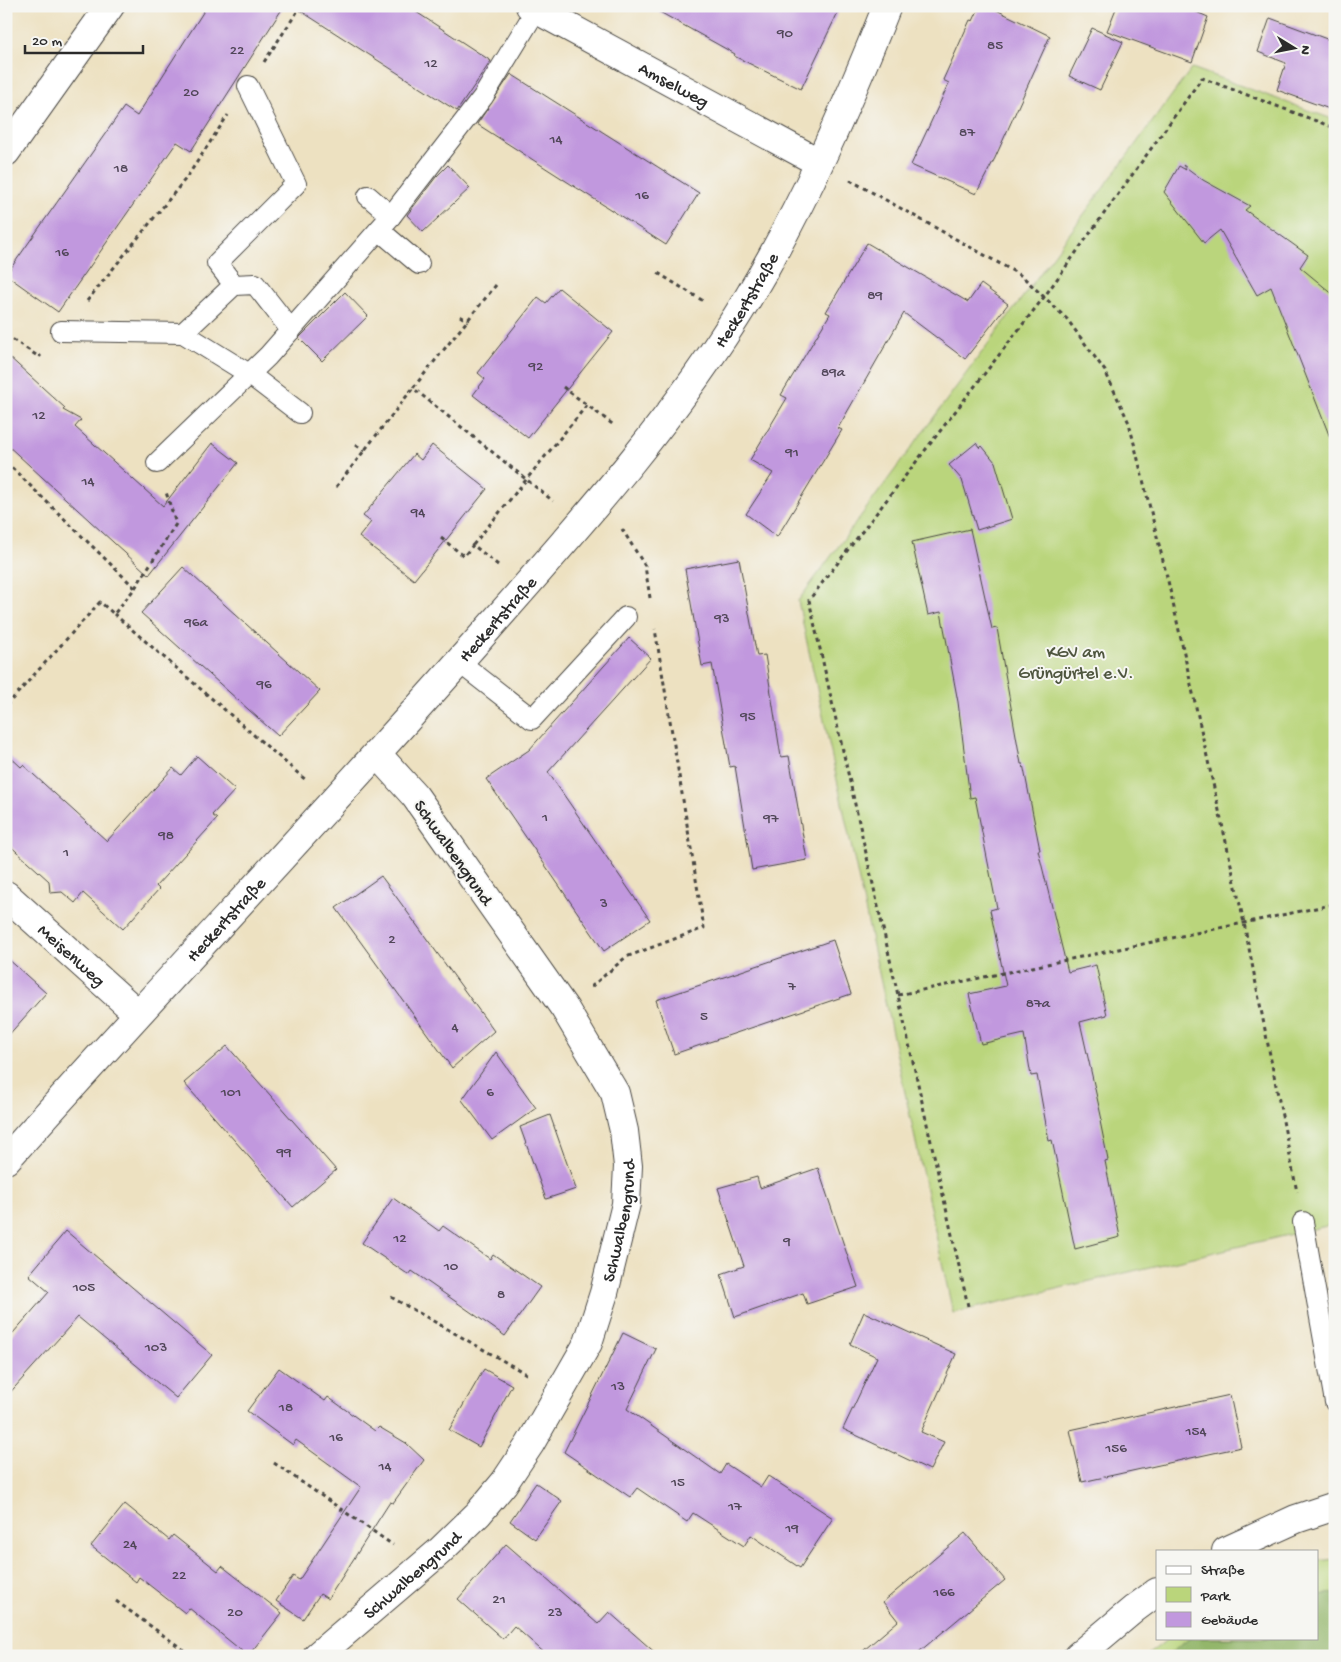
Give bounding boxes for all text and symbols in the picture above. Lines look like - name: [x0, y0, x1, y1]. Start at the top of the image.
- scale bar: [25, 22, 142, 54]
- north arrow: [1268, 22, 1318, 72]
- house number: 90: [776, 25, 793, 43]
- text: 20 m: [32, 33, 62, 51]
- house number: 85: [987, 37, 1003, 55]
- house number: 22: [230, 42, 244, 60]
- text: N: [1295, 44, 1314, 56]
- house number: 12: [423, 55, 438, 73]
- street label: Amselweg: [634, 59, 712, 114]
- house number: 20: [183, 84, 199, 102]
- house number: 87: [959, 124, 976, 142]
- house number: 14: [548, 131, 563, 149]
- house number: 18: [113, 160, 128, 178]
- house number: 16: [634, 187, 649, 205]
- house number: 16: [54, 244, 69, 262]
- street label: Heckertstraße: [711, 249, 785, 353]
- house number: 89: [867, 287, 883, 305]
- house number: 92: [528, 358, 543, 376]
- house number: 89a: [821, 364, 846, 382]
- house number: 12: [31, 407, 46, 425]
- house number: 91: [784, 444, 799, 462]
- house number: 14: [80, 473, 95, 491]
- house number: 94: [410, 504, 425, 522]
- street label: Heckertstraße: [456, 572, 543, 667]
- house number: 93: [713, 610, 730, 628]
- house number: 96a: [183, 614, 208, 632]
- park label: KGV am Grüngürtel e.V.: [1018, 643, 1134, 685]
- house number: 96: [255, 676, 272, 694]
- house number: 95: [739, 708, 756, 726]
- street label: Schwalbengrund: [408, 797, 497, 911]
- house number: 1: [541, 809, 548, 827]
- house number: 97: [762, 810, 780, 828]
- house number: 98: [157, 827, 174, 845]
- house number: 1: [62, 844, 69, 862]
- street label: Heckertstraße: [183, 873, 272, 967]
- house number: 3: [599, 895, 608, 913]
- street label: Meisenweg: [32, 921, 109, 992]
- house number: 2: [388, 931, 396, 949]
- house number: 7: [787, 978, 797, 996]
- house number: 87a: [1026, 995, 1051, 1013]
- house number: 5: [700, 1008, 708, 1026]
- house number: 4: [451, 1019, 459, 1037]
- house number: 101: [220, 1084, 241, 1102]
- house number: 6: [486, 1084, 494, 1102]
- house number: 99: [275, 1144, 292, 1162]
- street label: Schwalbengrund: [599, 1157, 641, 1284]
- house number: 12: [392, 1230, 407, 1248]
- house number: 9: [782, 1233, 791, 1251]
- house number: 10: [443, 1258, 459, 1276]
- house number: 105: [72, 1279, 95, 1297]
- house number: 8: [497, 1286, 505, 1304]
- house number: 103: [144, 1339, 167, 1357]
- house number: 13: [610, 1378, 625, 1396]
- house number: 18: [278, 1399, 293, 1417]
- house number: 154: [1184, 1423, 1207, 1441]
- house number: 16: [328, 1429, 343, 1447]
- house number: 156: [1104, 1440, 1127, 1458]
- house number: 14: [377, 1458, 392, 1476]
- house number: 15: [670, 1474, 685, 1492]
- house number: 17: [727, 1498, 743, 1516]
- house number: 19: [784, 1520, 799, 1538]
- street label: Schwalbengrund: [360, 1527, 468, 1625]
- house number: 24: [123, 1536, 137, 1554]
- legend: [1156, 1550, 1318, 1640]
- text: Straße: [1201, 1562, 1245, 1580]
- house number: 22: [172, 1567, 186, 1585]
- house number: 166: [932, 1584, 955, 1602]
- text: Park: [1200, 1588, 1231, 1606]
- house number: 21: [492, 1591, 506, 1609]
- house number: 20: [227, 1604, 243, 1622]
- house number: 23: [547, 1604, 563, 1622]
- text: Gebäude: [1201, 1612, 1258, 1630]

